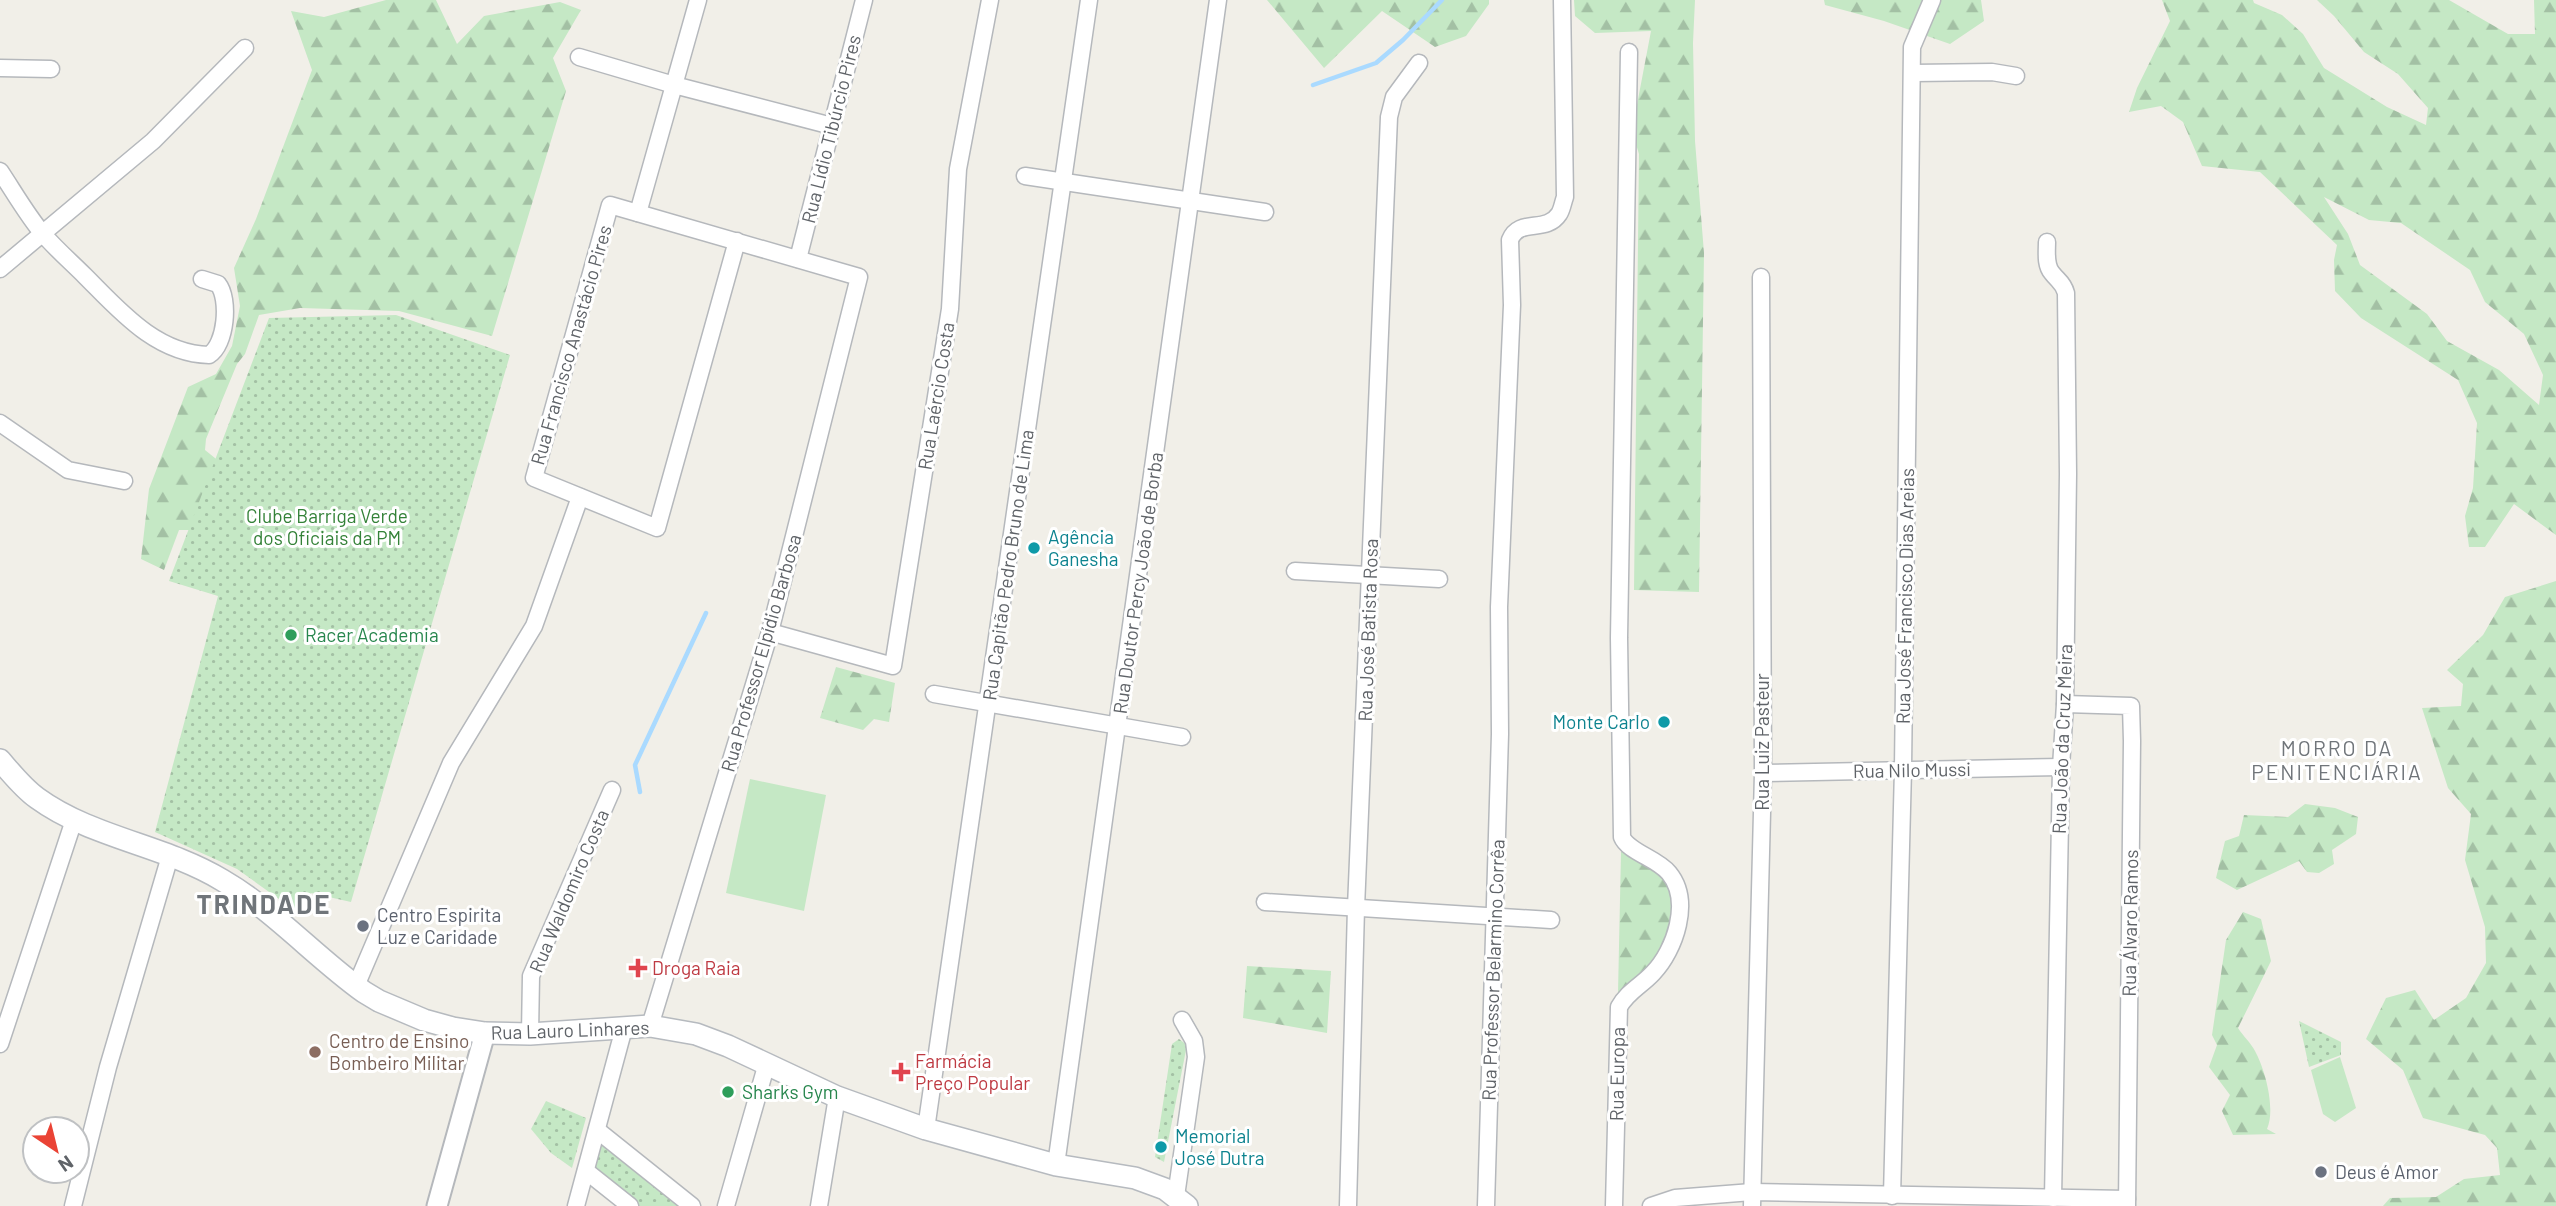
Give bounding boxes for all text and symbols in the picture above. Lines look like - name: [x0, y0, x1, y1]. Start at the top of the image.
- street label: Rua Lídio Tibúrcio Pires: [796, 32, 865, 225]
- street label: Rua Francisco Anastácio Pires: [525, 222, 616, 467]
- street label: Rua Laércio Costa: [912, 320, 959, 471]
- street label: Rua Capitão Pedro Bruno de Lima: [977, 428, 1038, 702]
- street label: Rua Doutor Percy João de Borba: [1108, 451, 1167, 715]
- street label: Rua José Francisco Dias Areias: [1891, 468, 1918, 724]
- park label: Clube Barriga Verde dos Oficiais da PM: [246, 504, 408, 549]
- place label: Agência Ganesha: [1048, 525, 1118, 570]
- street label: Rua Professor Elpídio Barbosa: [716, 531, 805, 774]
- street label: Rua José Batista Rosa: [1353, 538, 1382, 722]
- marker: Agência Ganesha: [1026, 540, 1042, 556]
- place label: Racer Academia: [305, 623, 439, 646]
- marker: Racer Academia: [283, 627, 299, 643]
- street label: Rua João da Cruz Meira: [2047, 643, 2076, 834]
- street label: Rua Luiz Pasteur: [1750, 673, 1773, 811]
- place label: Monte Carlo: [1553, 710, 1650, 733]
- marker: Monte Carlo: [1656, 714, 1672, 730]
- district label: MORRO DA PENITENCIÁRIA: [2251, 735, 2423, 784]
- street label: Rua Nilo Mussi: [1853, 757, 1971, 782]
- street label: Rua Waldomiro Costa: [524, 806, 613, 976]
- street label: Rua Professor Belarmino Corrêa: [1476, 839, 1509, 1101]
- street label: Rua Álvaro Ramos: [2117, 849, 2142, 997]
- district label: TRINDADE: [197, 888, 331, 919]
- place label: Centro Espirita Luz e Caridade: [377, 903, 501, 948]
- marker: Centro Espirita Luz e Caridade: [355, 918, 371, 934]
- place label: Droga Raia: [652, 956, 740, 979]
- marker: Droga Raia: [630, 960, 646, 976]
- street label: Rua Lauro Linhares: [490, 1015, 650, 1044]
- street label: Rua Europa: [1604, 1027, 1629, 1121]
- place label: Centro de Ensino Bombeiro Militar: [329, 1029, 469, 1074]
- marker: Centro de Ensino Bombeiro Militar: [307, 1044, 323, 1060]
- place label: Farmácia Preço Popular: [915, 1049, 1030, 1094]
- marker: Farmácia Preço Popular: [893, 1064, 909, 1080]
- place label: Sharks Gym: [742, 1080, 838, 1103]
- marker: Sharks Gym: [720, 1084, 736, 1100]
- north arrow: [21, 1115, 91, 1185]
- place label: Memorial José Dutra: [1175, 1124, 1265, 1169]
- marker: Memorial José Dutra: [1153, 1139, 1169, 1155]
- text: N: [54, 1151, 78, 1177]
- place label: Deus é Amor: [2335, 1160, 2438, 1183]
- marker: Deus é Amor: [2313, 1164, 2329, 1180]

